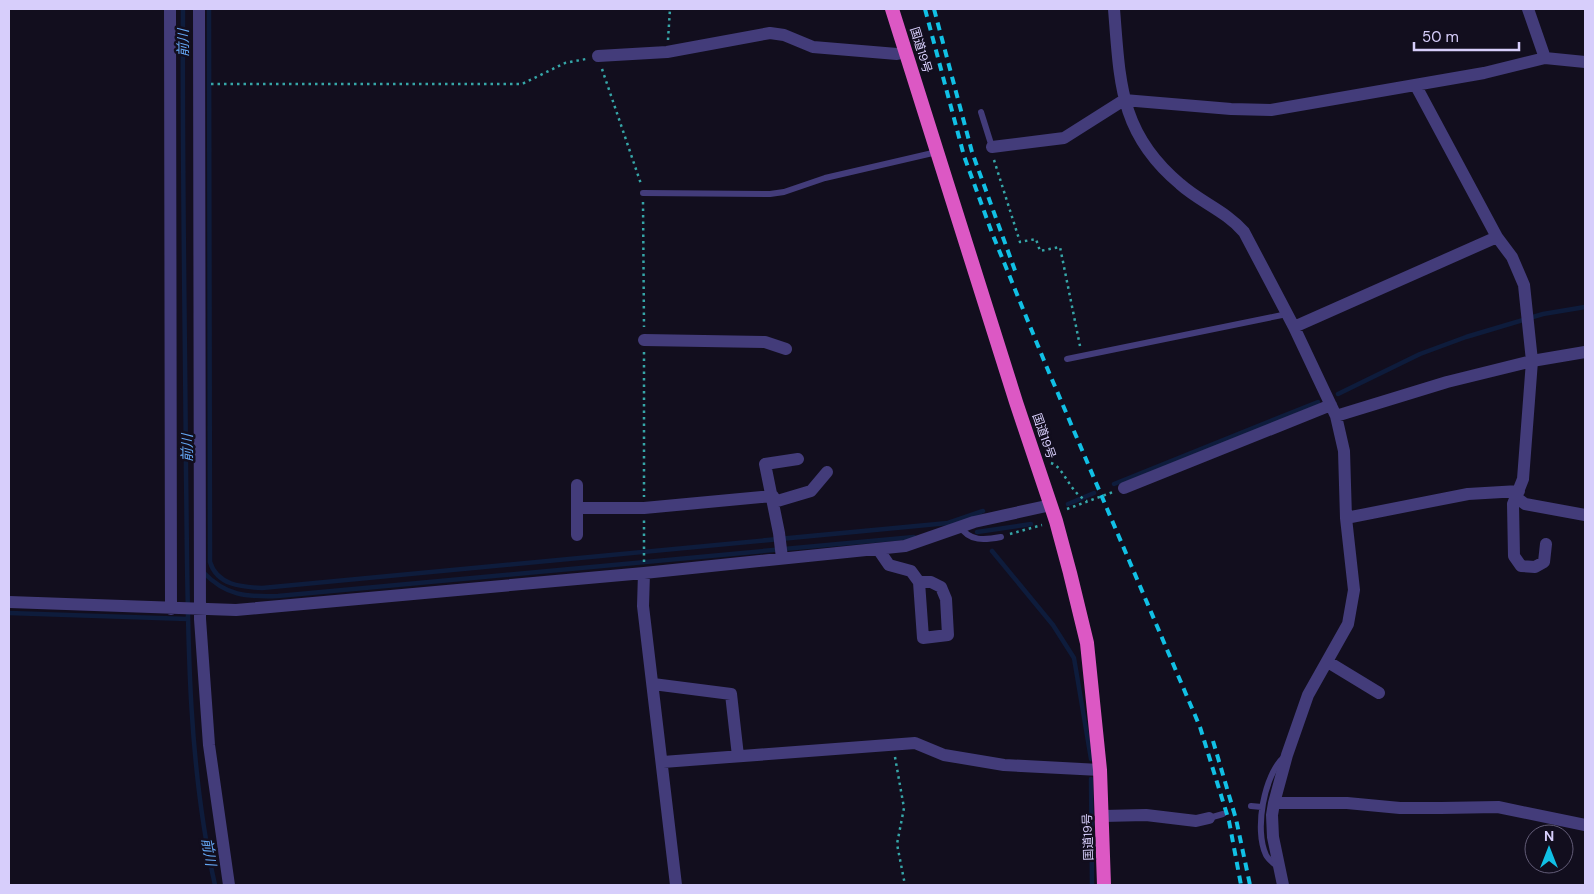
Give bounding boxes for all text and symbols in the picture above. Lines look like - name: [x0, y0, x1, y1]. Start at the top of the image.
- scale bar: [1414, 20, 1519, 52]
- street label: 国道19号: [906, 25, 936, 75]
- water label: 前川: [174, 27, 192, 57]
- text: 50 m: [1422, 27, 1459, 47]
- street label: 国道19号: [1029, 411, 1059, 461]
- water label: 前川: [178, 432, 196, 462]
- street label: 国道19号: [1079, 813, 1097, 861]
- north arrow: [1524, 824, 1574, 874]
- text: N: [1544, 827, 1554, 845]
- water label: 前川: [198, 837, 221, 869]

